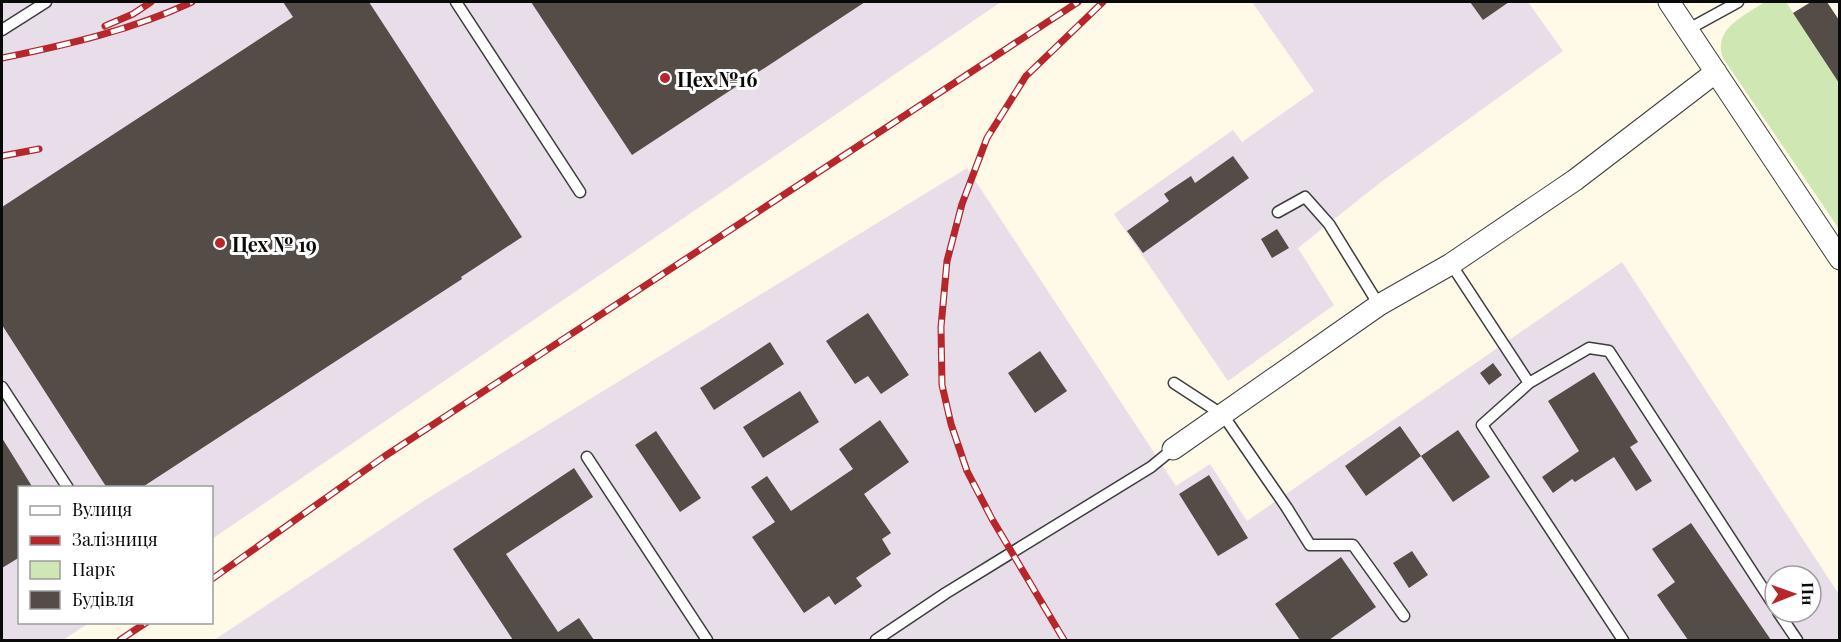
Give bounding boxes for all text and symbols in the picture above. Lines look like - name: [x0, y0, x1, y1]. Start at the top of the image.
- place label: Цех №16: [677, 65, 757, 92]
- marker: Цех №16: [658, 71, 672, 85]
- place label: Цех № 19: [232, 230, 317, 257]
- marker: Цех № 19: [213, 236, 227, 250]
- legend: [18, 486, 213, 624]
- text: Вулиця: [72, 497, 133, 521]
- text: Залізниця: [72, 527, 158, 551]
- text: Парк: [72, 557, 115, 581]
- north arrow: [1763, 564, 1823, 624]
- text: Пн: [1798, 582, 1819, 605]
- text: Будівля: [72, 587, 135, 611]

